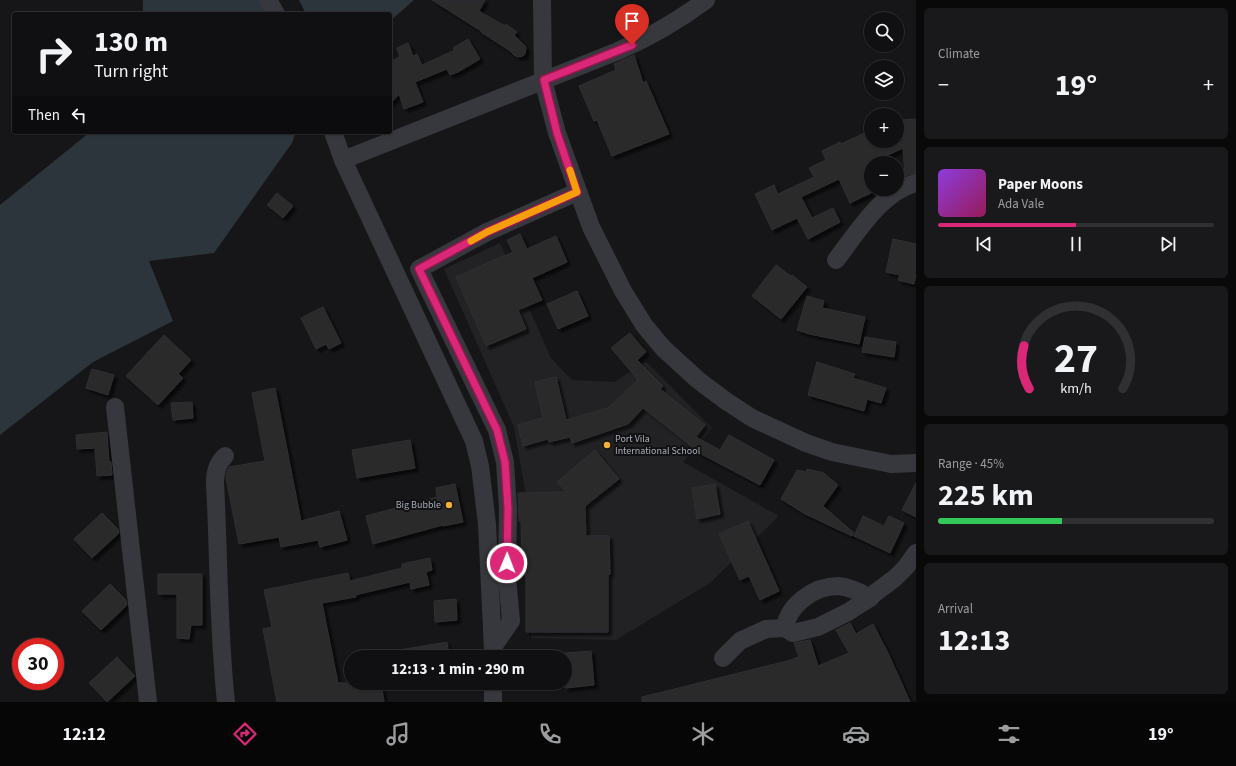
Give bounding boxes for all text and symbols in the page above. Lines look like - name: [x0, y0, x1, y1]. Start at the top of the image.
- pin: [615, 4, 649, 45]
- icon: arrive: [621, 10, 643, 32]
- map controls: [864, 12, 904, 196]
- button: search: [864, 12, 904, 52]
- text: 130 m: [94, 22, 168, 62]
- icon: right: [28, 28, 80, 80]
- text: Climate: [938, 45, 980, 63]
- text: Turn right: [94, 59, 168, 84]
- button: layers: [864, 60, 904, 100]
- text: 19°: [1055, 64, 1097, 107]
- text: −: [938, 69, 949, 101]
- text: +: [1203, 69, 1214, 101]
- icon: left: [68, 104, 90, 126]
- text: Then: [28, 105, 60, 126]
- button: +: [864, 108, 904, 148]
- button: −: [864, 156, 904, 196]
- text: Paper Moons: [998, 174, 1083, 195]
- text: Ada Vale: [998, 195, 1044, 213]
- icon: previous: [973, 233, 995, 255]
- icon: pause: [1065, 233, 1087, 255]
- icon: next: [1157, 233, 1179, 255]
- text: 27: [1054, 329, 1098, 389]
- text: km/h: [1060, 378, 1092, 399]
- place label: Port Vila International School: [615, 432, 701, 458]
- marker: Port Vila International School: [602, 440, 612, 450]
- text: Range · 45%: [938, 455, 1004, 473]
- text: 225 km: [938, 474, 1034, 517]
- place label: Big Bubble: [396, 498, 441, 512]
- marker: Big Bubble: [444, 500, 454, 510]
- position arrow: [486, 542, 528, 584]
- text: Arrival: [938, 600, 973, 618]
- text: 12:13: [938, 619, 1010, 662]
- speed limit sign: 30: [12, 638, 64, 690]
- text: 12:13 · 1 min · 290 m: [391, 659, 525, 680]
- icon: directions: [231, 720, 259, 748]
- icon: music: [384, 720, 412, 748]
- icon: phone: [536, 720, 564, 748]
- icon: climate: [689, 720, 717, 748]
- icon: car: [842, 720, 870, 748]
- icon: filters: [995, 720, 1023, 748]
- text: 12:12: [62, 722, 106, 747]
- text: 19°: [1148, 722, 1174, 747]

